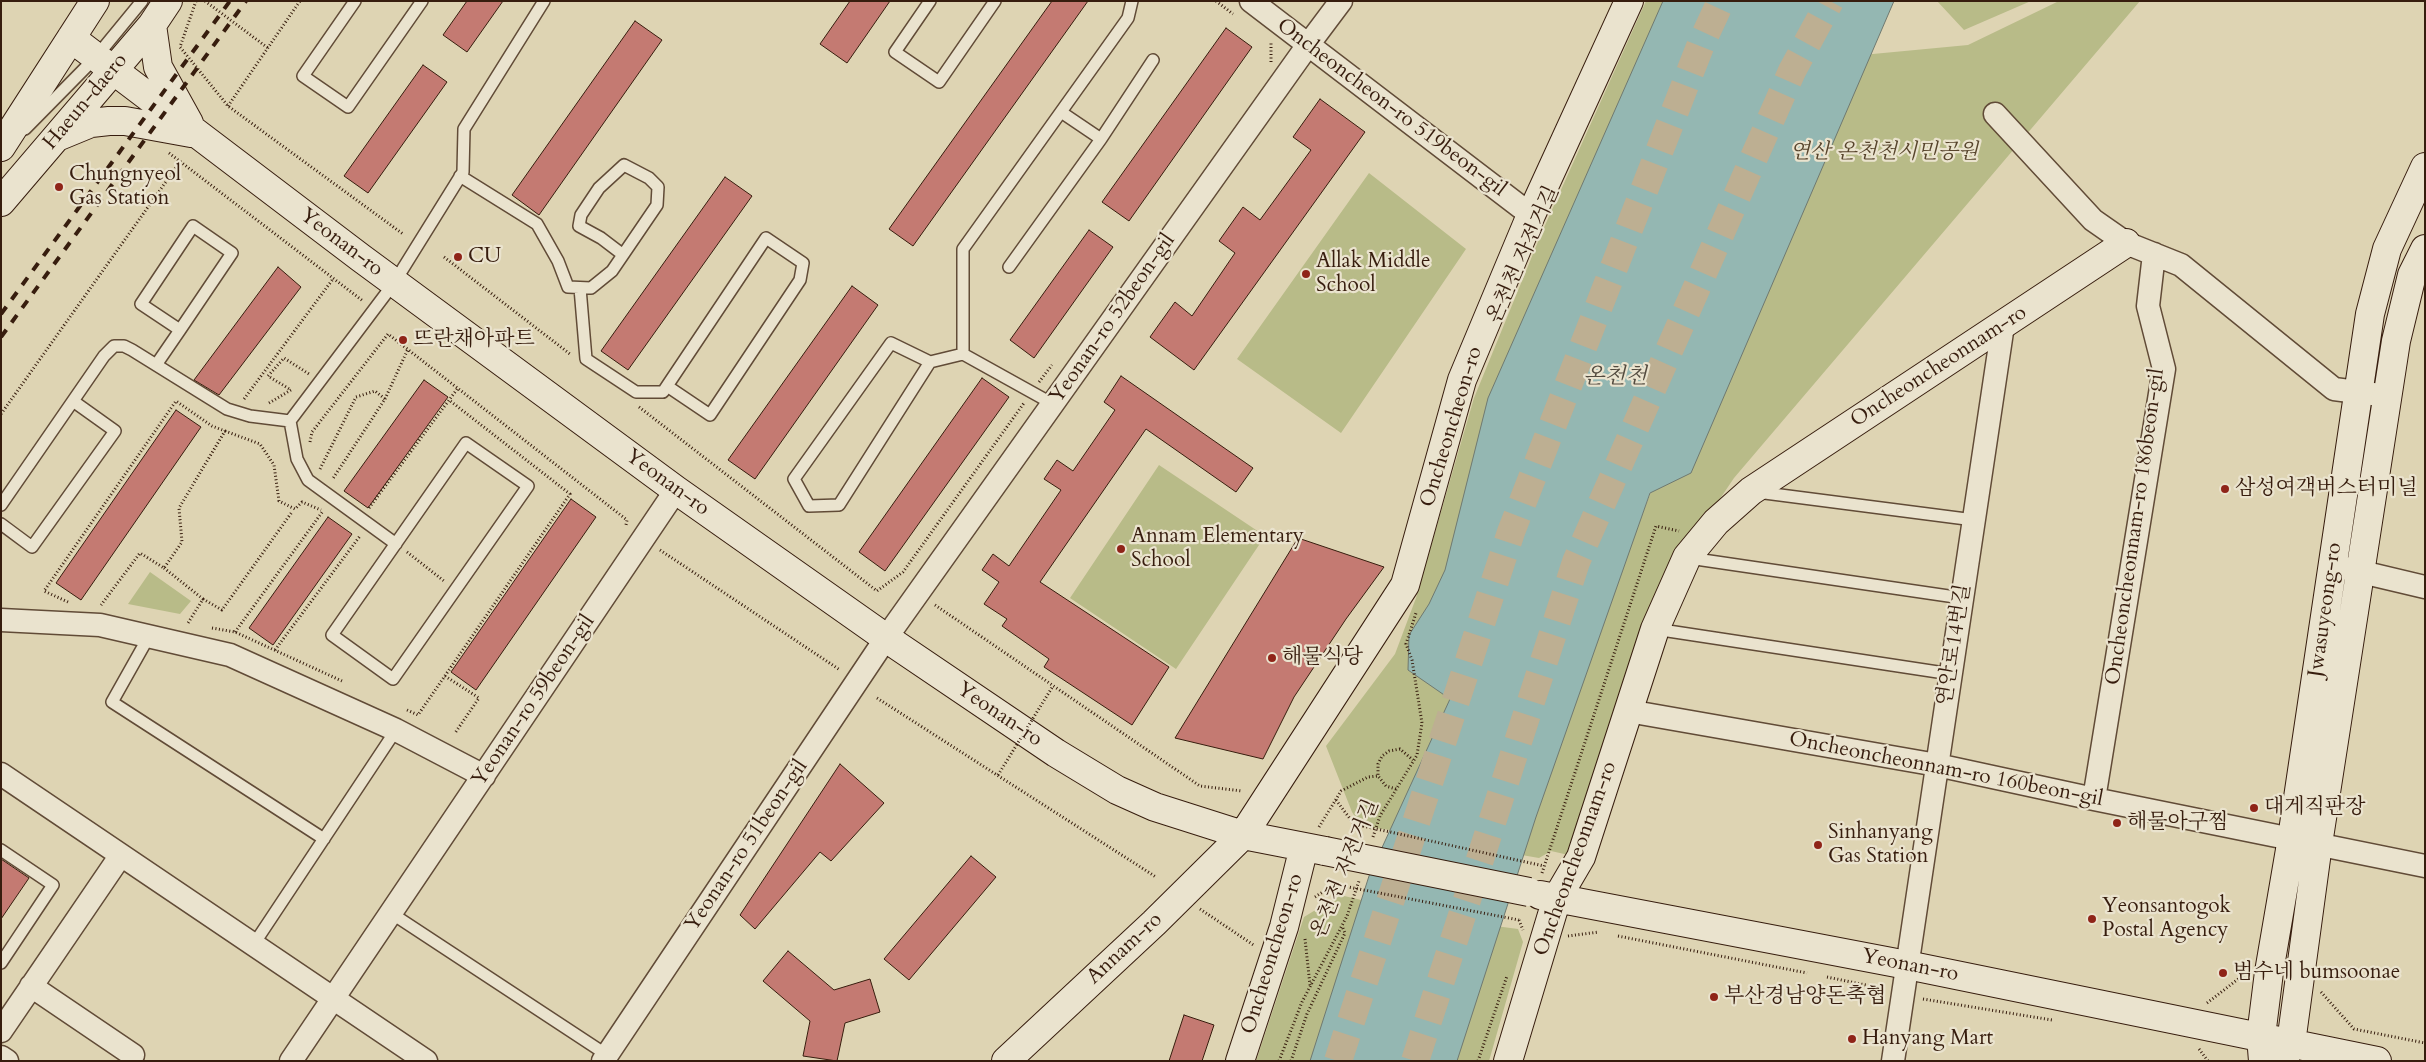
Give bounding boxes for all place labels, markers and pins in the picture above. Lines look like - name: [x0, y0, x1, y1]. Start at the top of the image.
- place label: Chungnyeol Gas Station: [69, 162, 181, 212]
- marker: Chungnyeol Gas Station: [53, 181, 65, 193]
- place label: CU: [468, 244, 501, 270]
- place label: Allak Middle School: [1316, 249, 1430, 299]
- marker: CU: [452, 251, 464, 263]
- marker: Allak Middle School: [1300, 268, 1312, 280]
- place label: 뜨란채아파트: [413, 327, 535, 353]
- marker: 뜨란채아파트: [397, 334, 409, 346]
- place label: 삼성여객버스터미널: [2235, 476, 2418, 502]
- marker: 삼성여객버스터미널: [2219, 483, 2231, 495]
- place label: Annam Elementary School: [1131, 524, 1304, 574]
- marker: Annam Elementary School: [1115, 543, 1127, 555]
- place label: 해물식당: [1282, 645, 1363, 671]
- marker: 해물식당: [1266, 652, 1278, 664]
- place label: 대게직판장: [2264, 795, 2365, 821]
- marker: 대게직판장: [2248, 802, 2260, 814]
- place label: 해물아구찜: [2127, 810, 2228, 836]
- marker: 해물아구찜: [2111, 817, 2123, 829]
- place label: Sinhanyang Gas Station: [1828, 820, 1933, 870]
- marker: Sinhanyang Gas Station: [1812, 839, 1824, 851]
- place label: Yeonsantogok Postal Agency: [2102, 894, 2231, 944]
- marker: Yeonsantogok Postal Agency: [2086, 913, 2098, 925]
- place label: 범수네 bumsoonae: [2233, 960, 2400, 986]
- marker: 범수네 bumsoonae: [2217, 967, 2229, 979]
- place label: 부산경남양돈축협: [1724, 984, 1886, 1010]
- marker: 부산경남양돈축협: [1708, 991, 1720, 1003]
- place label: Hanyang Mart: [1862, 1026, 1993, 1052]
- marker: Hanyang Mart: [1846, 1033, 1858, 1045]

